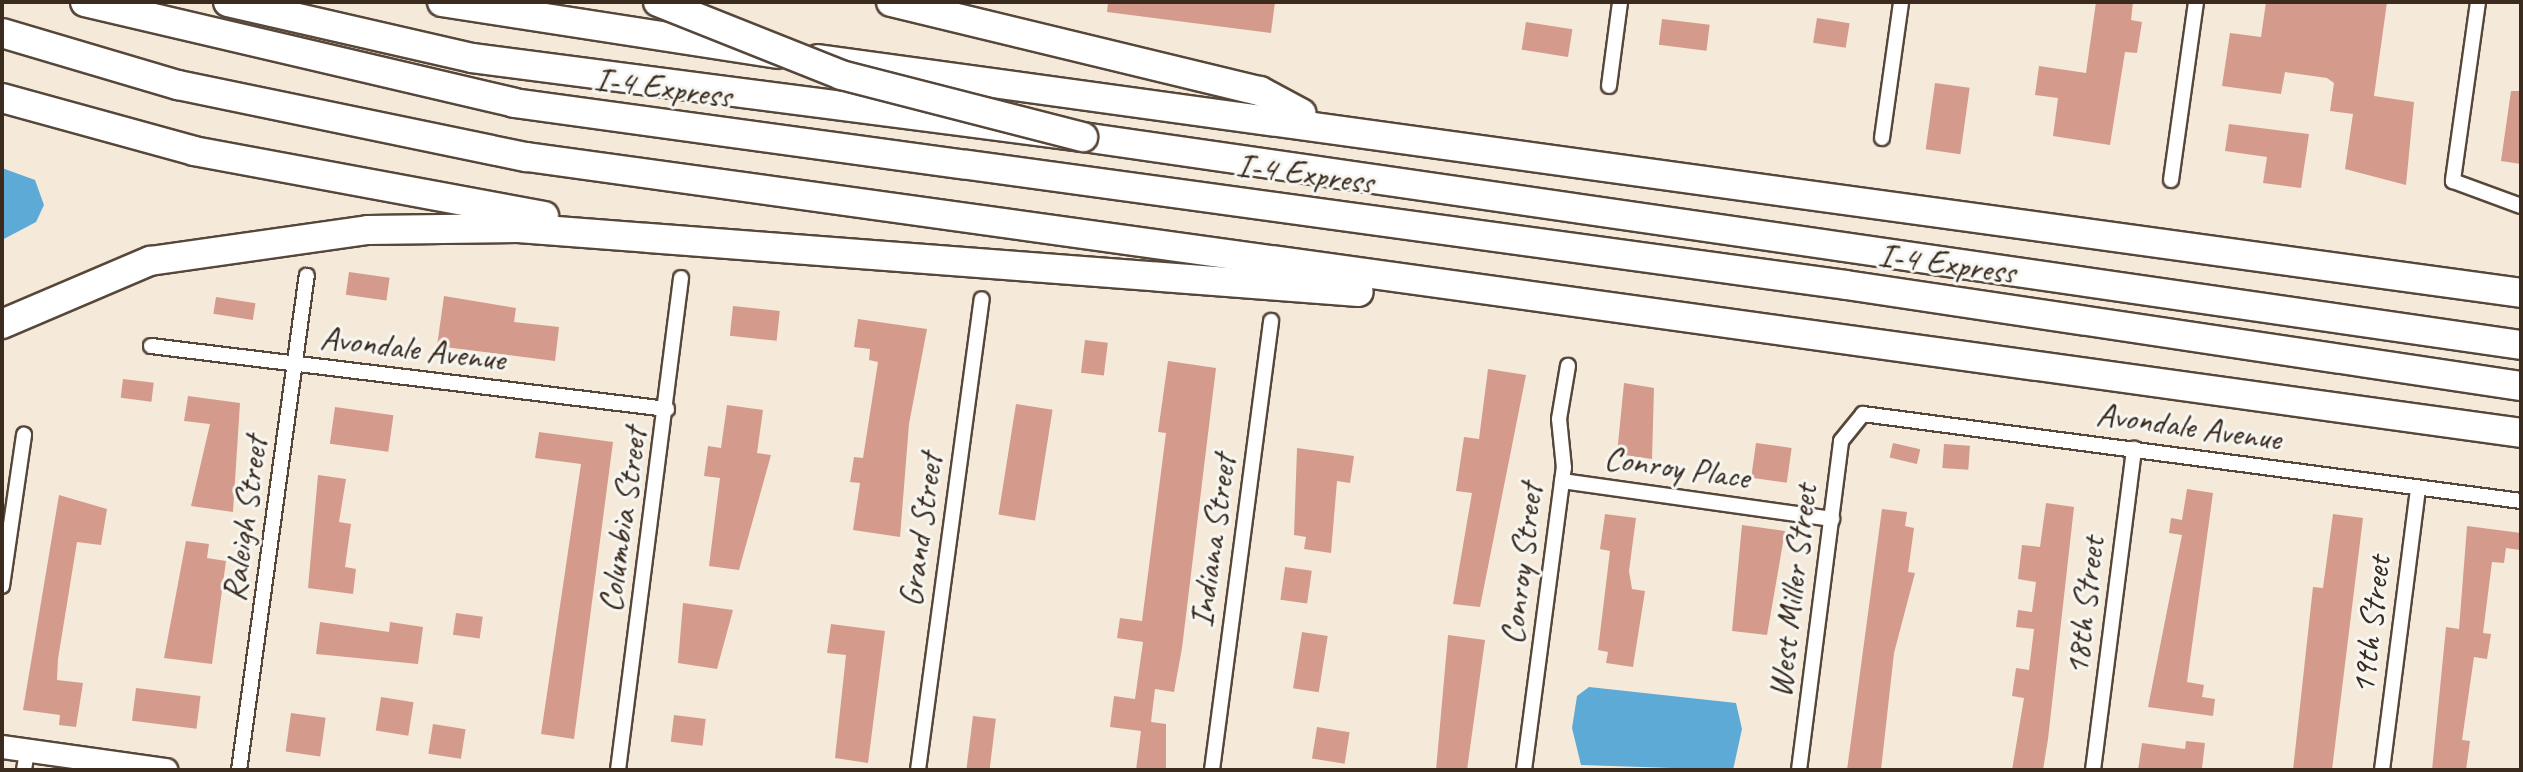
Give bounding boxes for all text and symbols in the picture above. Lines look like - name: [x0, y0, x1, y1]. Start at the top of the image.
- street label: I-4 Express: [592, 57, 734, 117]
- street label: I-4 Express: [1234, 143, 1376, 203]
- street label: I-4 Express: [1876, 233, 2018, 293]
- street label: Avondale Avenue: [318, 316, 508, 380]
- street label: Avondale Avenue: [2094, 393, 2284, 459]
- street label: Columbia Street: [589, 425, 655, 615]
- street label: Raleigh Street: [212, 434, 276, 604]
- street label: Conroy Place: [1601, 437, 1753, 497]
- street label: Grand Street: [889, 451, 951, 609]
- street label: Indiana Street: [1180, 452, 1244, 630]
- street label: Conroy Street: [1491, 481, 1551, 647]
- street label: West Miller Street: [1759, 482, 1825, 700]
- street label: 18th Street: [2055, 534, 2113, 678]
- street label: 19th Street: [2341, 553, 2399, 697]

